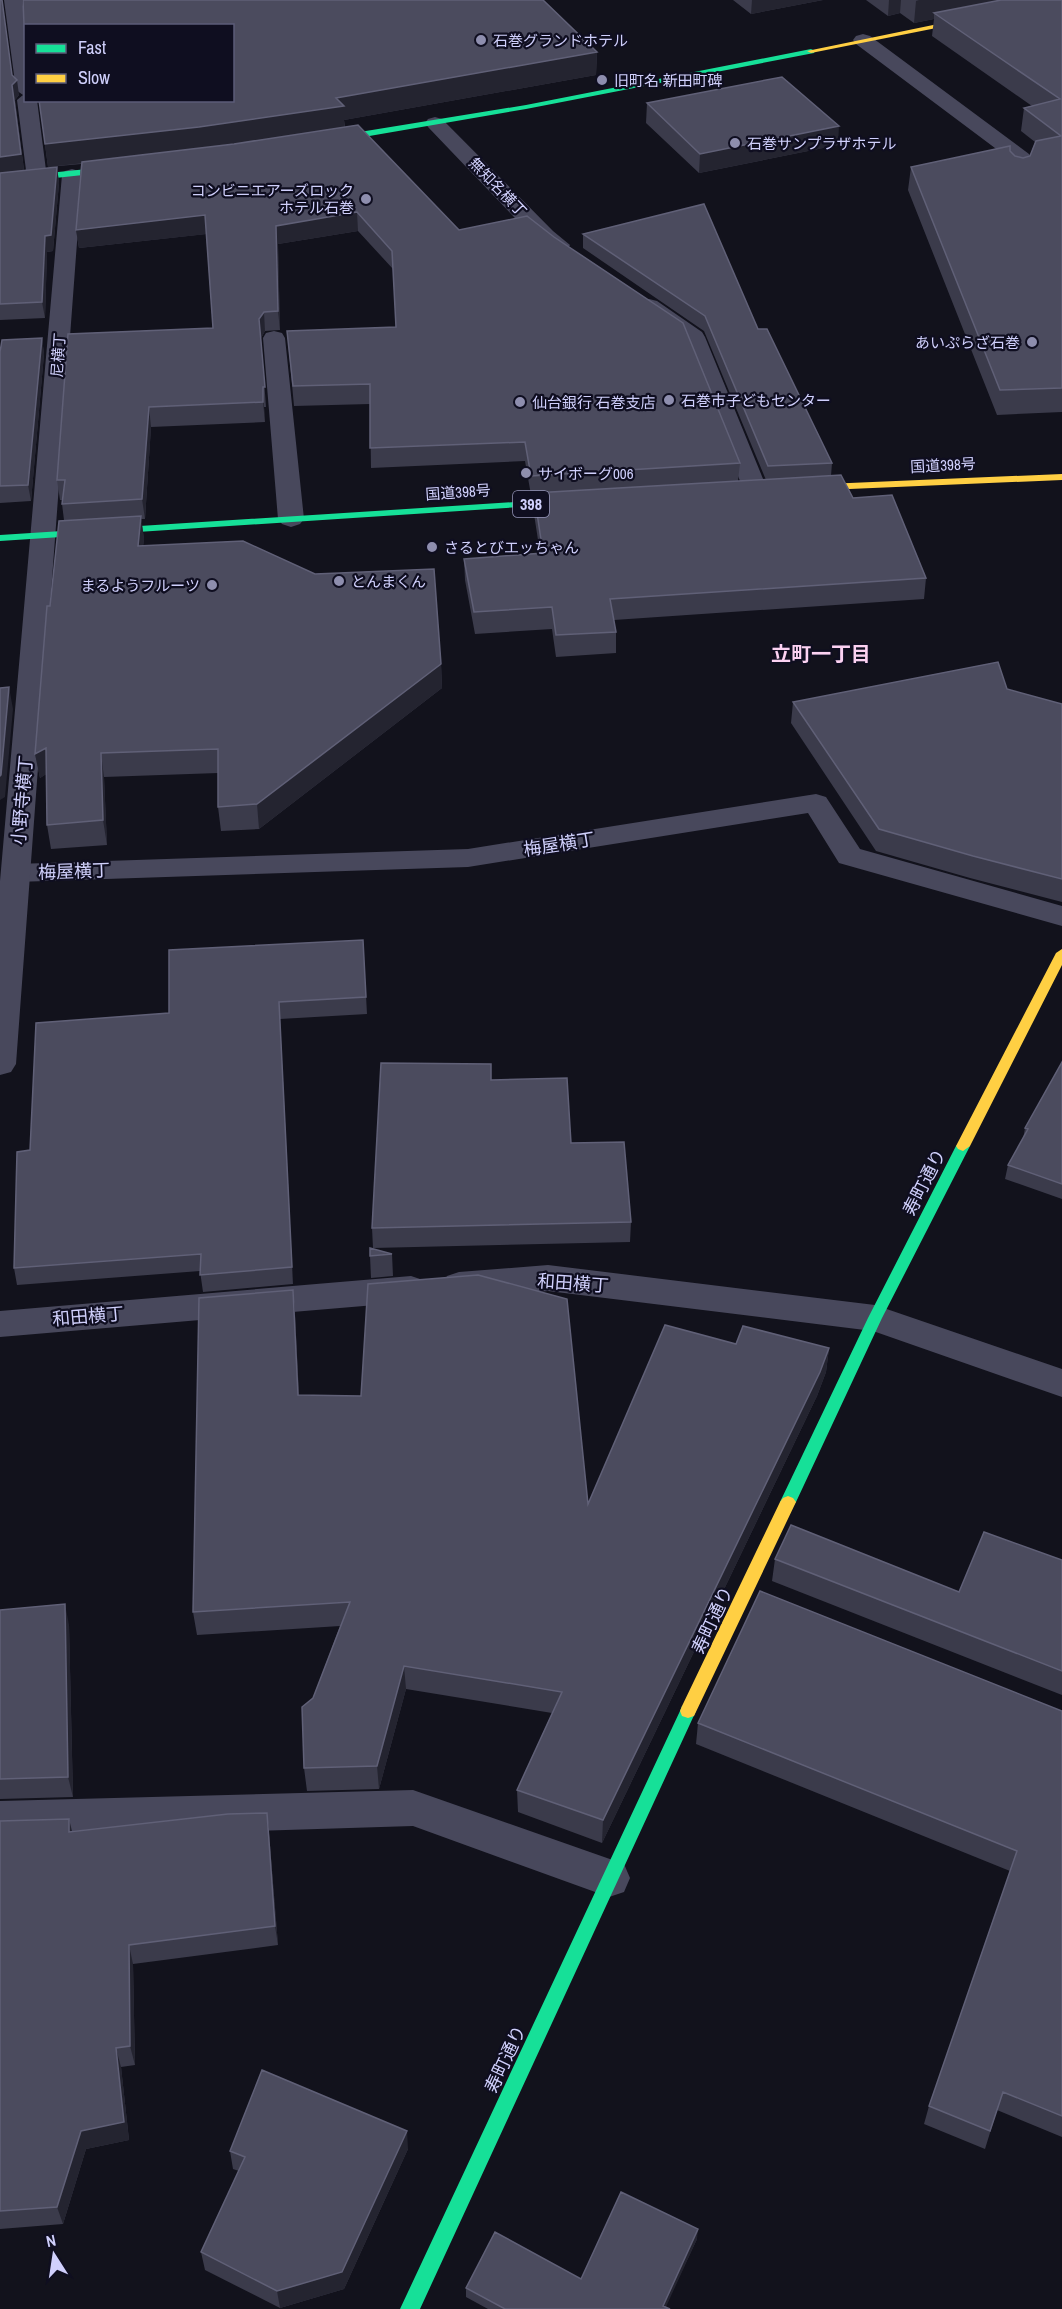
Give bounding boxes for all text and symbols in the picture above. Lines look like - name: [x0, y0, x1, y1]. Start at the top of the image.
- legend: [24, 24, 234, 102]
- place label: 石巻グランドホテル: [493, 30, 628, 51]
- marker: 石巻グランドホテル: [474, 33, 488, 47]
- text: Fast: [78, 35, 106, 60]
- text: Slow: [78, 65, 110, 90]
- place label: 旧町名 新田町碑: [614, 70, 722, 91]
- marker: 旧町名 新田町碑: [595, 73, 609, 87]
- place label: 石巻サンプラザホテル: [747, 133, 897, 154]
- marker: 石巻サンプラザホテル: [728, 136, 742, 150]
- street label: 無知名横丁: [464, 153, 532, 221]
- place label: コンビニエアーズロック ホテル石巻: [191, 180, 354, 218]
- marker: コンビニエアーズロック ホテル石巻: [359, 192, 373, 206]
- street label: 尼横丁: [46, 332, 70, 378]
- place label: あいぷらざ石巻: [915, 332, 1020, 353]
- marker: あいぷらざ石巻: [1025, 335, 1039, 349]
- place label: 石巻市子どもセンター: [681, 390, 831, 411]
- place label: 仙台銀行 石巻支店: [532, 392, 655, 413]
- marker: 石巻市子どもセンター: [662, 393, 676, 407]
- marker: 仙台銀行 石巻支店: [513, 395, 527, 409]
- street label: 国道398号: [910, 453, 976, 477]
- place label: サイボーグ006: [538, 463, 634, 484]
- marker: サイボーグ006: [519, 466, 533, 480]
- street label: 国道398号: [425, 479, 491, 505]
- road number: 398: [513, 491, 549, 517]
- place label: さるとびエッちゃん: [444, 537, 579, 558]
- marker: さるとびエッちゃん: [425, 540, 439, 554]
- place label: とんまくん: [351, 571, 426, 592]
- marker: とんまくん: [332, 574, 346, 588]
- place label: まるようフルーツ: [81, 575, 200, 596]
- marker: まるようフルーツ: [205, 578, 219, 592]
- district label: 立町一丁目: [771, 640, 871, 667]
- street label: 小野寺横丁: [6, 754, 38, 846]
- street label: 梅屋横丁: [521, 826, 597, 862]
- street label: 梅屋横丁: [38, 857, 110, 885]
- street label: 寿町通り: [897, 1144, 951, 1220]
- street label: 和田横丁: [536, 1268, 610, 1298]
- street label: 和田横丁: [51, 1300, 125, 1332]
- street label: 寿町通り: [685, 1582, 739, 1658]
- street label: 寿町通り: [478, 2021, 532, 2097]
- north arrow: [24, 2225, 84, 2285]
- text: N: [44, 2229, 58, 2252]

